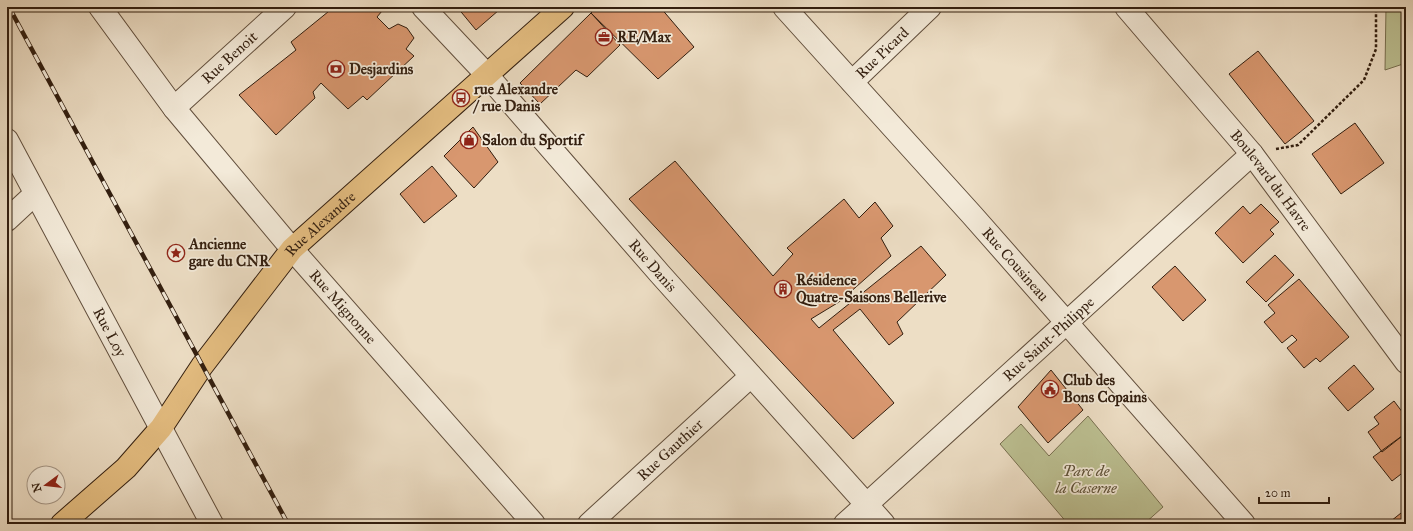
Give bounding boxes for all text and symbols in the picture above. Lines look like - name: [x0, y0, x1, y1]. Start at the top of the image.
- street label: Rue Picard: [852, 23, 913, 82]
- street label: Rue Benoit: [198, 27, 262, 87]
- office icon: RE/Max: [594, 27, 614, 47]
- place label: RE/Max: [617, 28, 671, 46]
- bank icon: Desjardins: [326, 59, 346, 79]
- place label: Desjardins: [349, 60, 414, 79]
- place label: rue Alexandre / rue Danis: [472, 80, 559, 115]
- bus stop icon: rue Alexandre / rue Danis: [451, 88, 471, 108]
- street label: Boulevard du Havre: [1226, 126, 1315, 235]
- shop icon: Salon du Sportif: [459, 130, 479, 150]
- place label: Salon du Sportif: [482, 131, 586, 150]
- street label: Rue Alexandre: [281, 188, 359, 260]
- street label: Rue Cousineau: [978, 224, 1053, 305]
- place label: Ancienne gare du CNR: [188, 235, 271, 271]
- street label: Rue Danis: [625, 236, 681, 296]
- place icon: Ancienne gare du CNR: [166, 243, 186, 263]
- street label: Rue Mignonne: [305, 266, 380, 348]
- place label: Résidence Quatre-Saisons Bellerive: [796, 271, 947, 307]
- building icon: Résidence Quatre-Saisons Bellerive: [773, 279, 793, 299]
- street label: Rue Saint-Philippe: [999, 293, 1098, 385]
- street label: Rue Loy: [89, 304, 131, 361]
- place label: Club des Bons Copains: [1063, 371, 1147, 407]
- public building icon: Club des Bons Copains: [1040, 379, 1060, 399]
- street label: Rue Gauthier: [634, 415, 707, 484]
- park label: Parc de la Caserne: [1054, 462, 1117, 497]
- north arrow: [26, 465, 66, 505]
- scale bar: [1259, 479, 1329, 505]
- text: N: [29, 481, 44, 494]
- text: 20 m: [1265, 486, 1291, 500]

